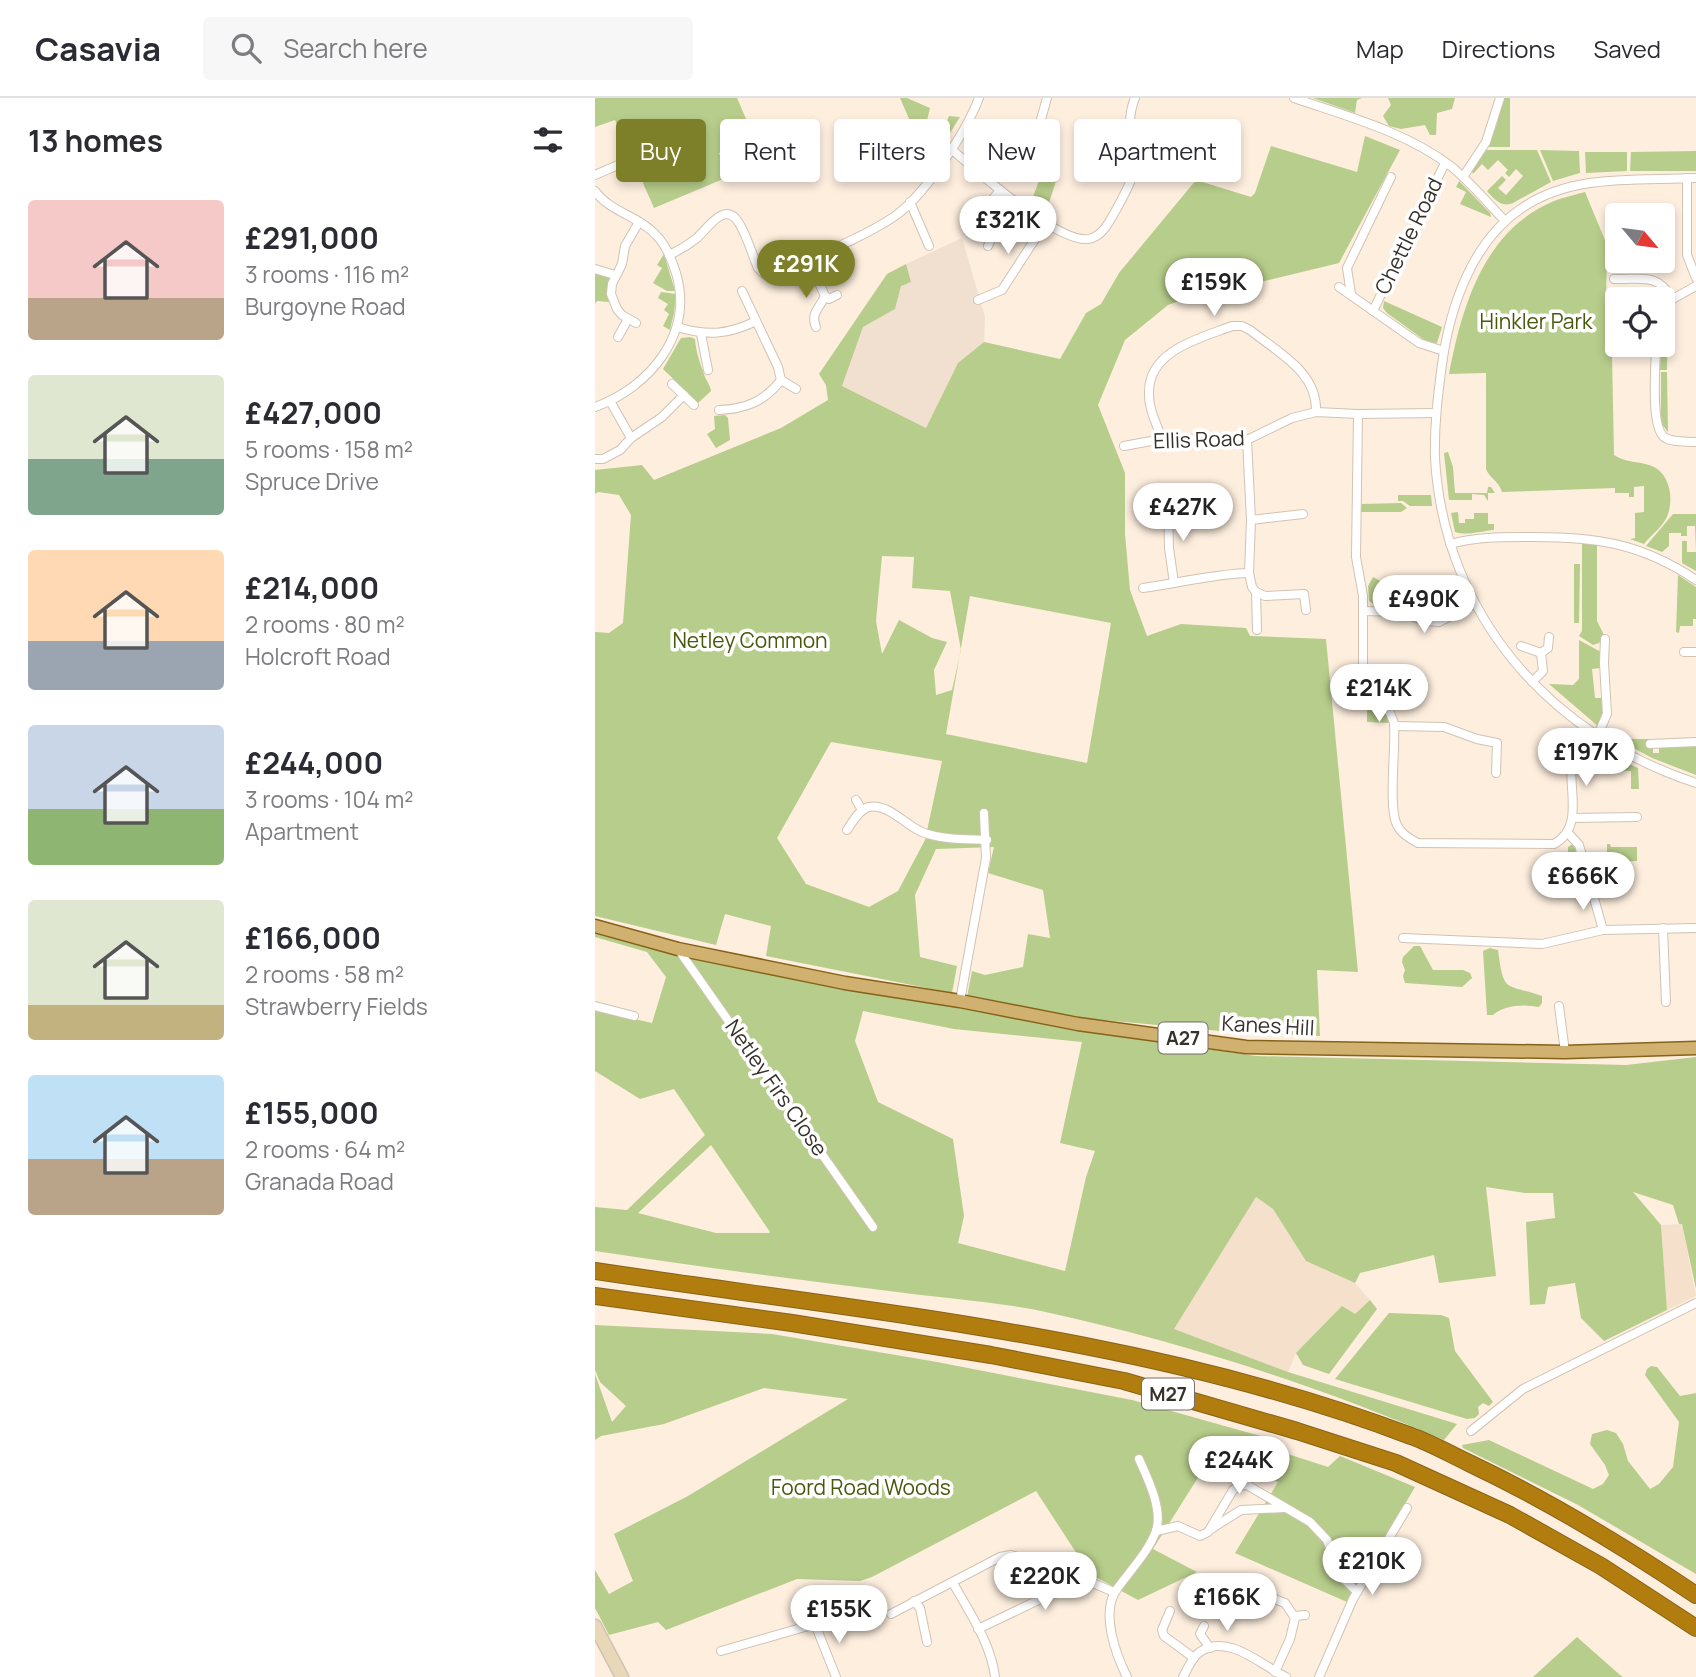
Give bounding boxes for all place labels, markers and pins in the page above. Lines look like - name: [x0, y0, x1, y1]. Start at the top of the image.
- pin: £321K: [959, 197, 1057, 256]
- pin: £291K: [757, 240, 855, 300]
- pin: £159K: [1165, 258, 1263, 318]
- pin: £427K: [1134, 484, 1232, 543]
- pin: £490K: [1375, 575, 1473, 635]
- pin: £214K: [1330, 664, 1428, 724]
- pin: £197K: [1537, 728, 1635, 788]
- pin: £666K: [1534, 852, 1632, 912]
- pin: £244K: [1190, 1436, 1288, 1496]
- pin: £210K: [1323, 1538, 1421, 1597]
- pin: £220K: [996, 1552, 1094, 1612]
- pin: £166K: [1178, 1574, 1276, 1633]
- pin: £155K: [790, 1586, 888, 1645]

